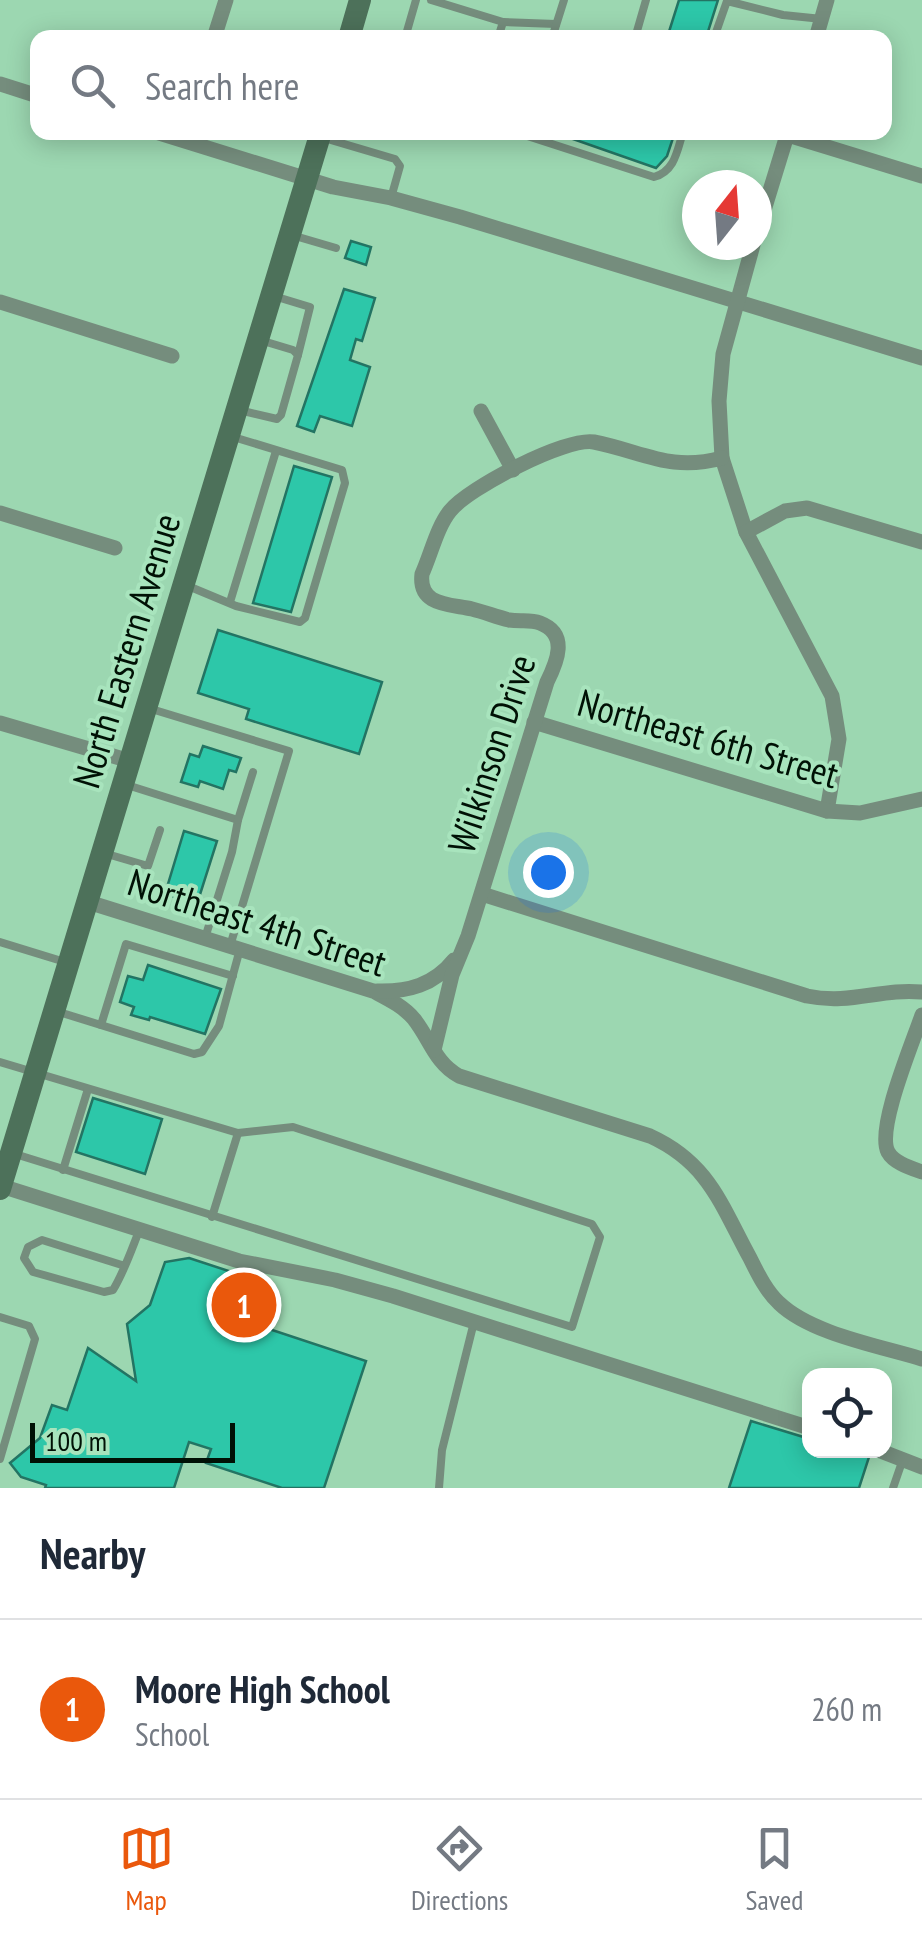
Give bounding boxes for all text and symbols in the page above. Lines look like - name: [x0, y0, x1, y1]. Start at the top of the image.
- search box: [30, 30, 892, 140]
- icon: search: [65, 58, 120, 113]
- text: Search here: [145, 61, 299, 110]
- north arrow: [682, 170, 772, 260]
- street label: North Eastern Avenue: [61, 508, 190, 793]
- street label: Wilkinson Drive: [436, 648, 546, 859]
- street label: Northeast 6th Street: [573, 677, 845, 798]
- your location: [523, 847, 574, 898]
- street label: Northeast 4th Street: [122, 857, 393, 987]
- pin: 1: [212, 1268, 276, 1342]
- map controls: [802, 1368, 892, 1458]
- button: locate: [802, 1368, 892, 1458]
- scale bar: [30, 1418, 235, 1462]
- text: 100 m: [45, 1422, 107, 1459]
- text: Nearby: [40, 1526, 145, 1581]
- text: Moore High School: [135, 1664, 390, 1713]
- text: 1: [65, 1688, 80, 1730]
- text: 260 m: [811, 1688, 882, 1730]
- text: School: [135, 1713, 209, 1755]
- tab: Map: [119, 1821, 174, 1918]
- tab: Directions: [411, 1821, 508, 1918]
- tab: Saved: [746, 1821, 803, 1918]

